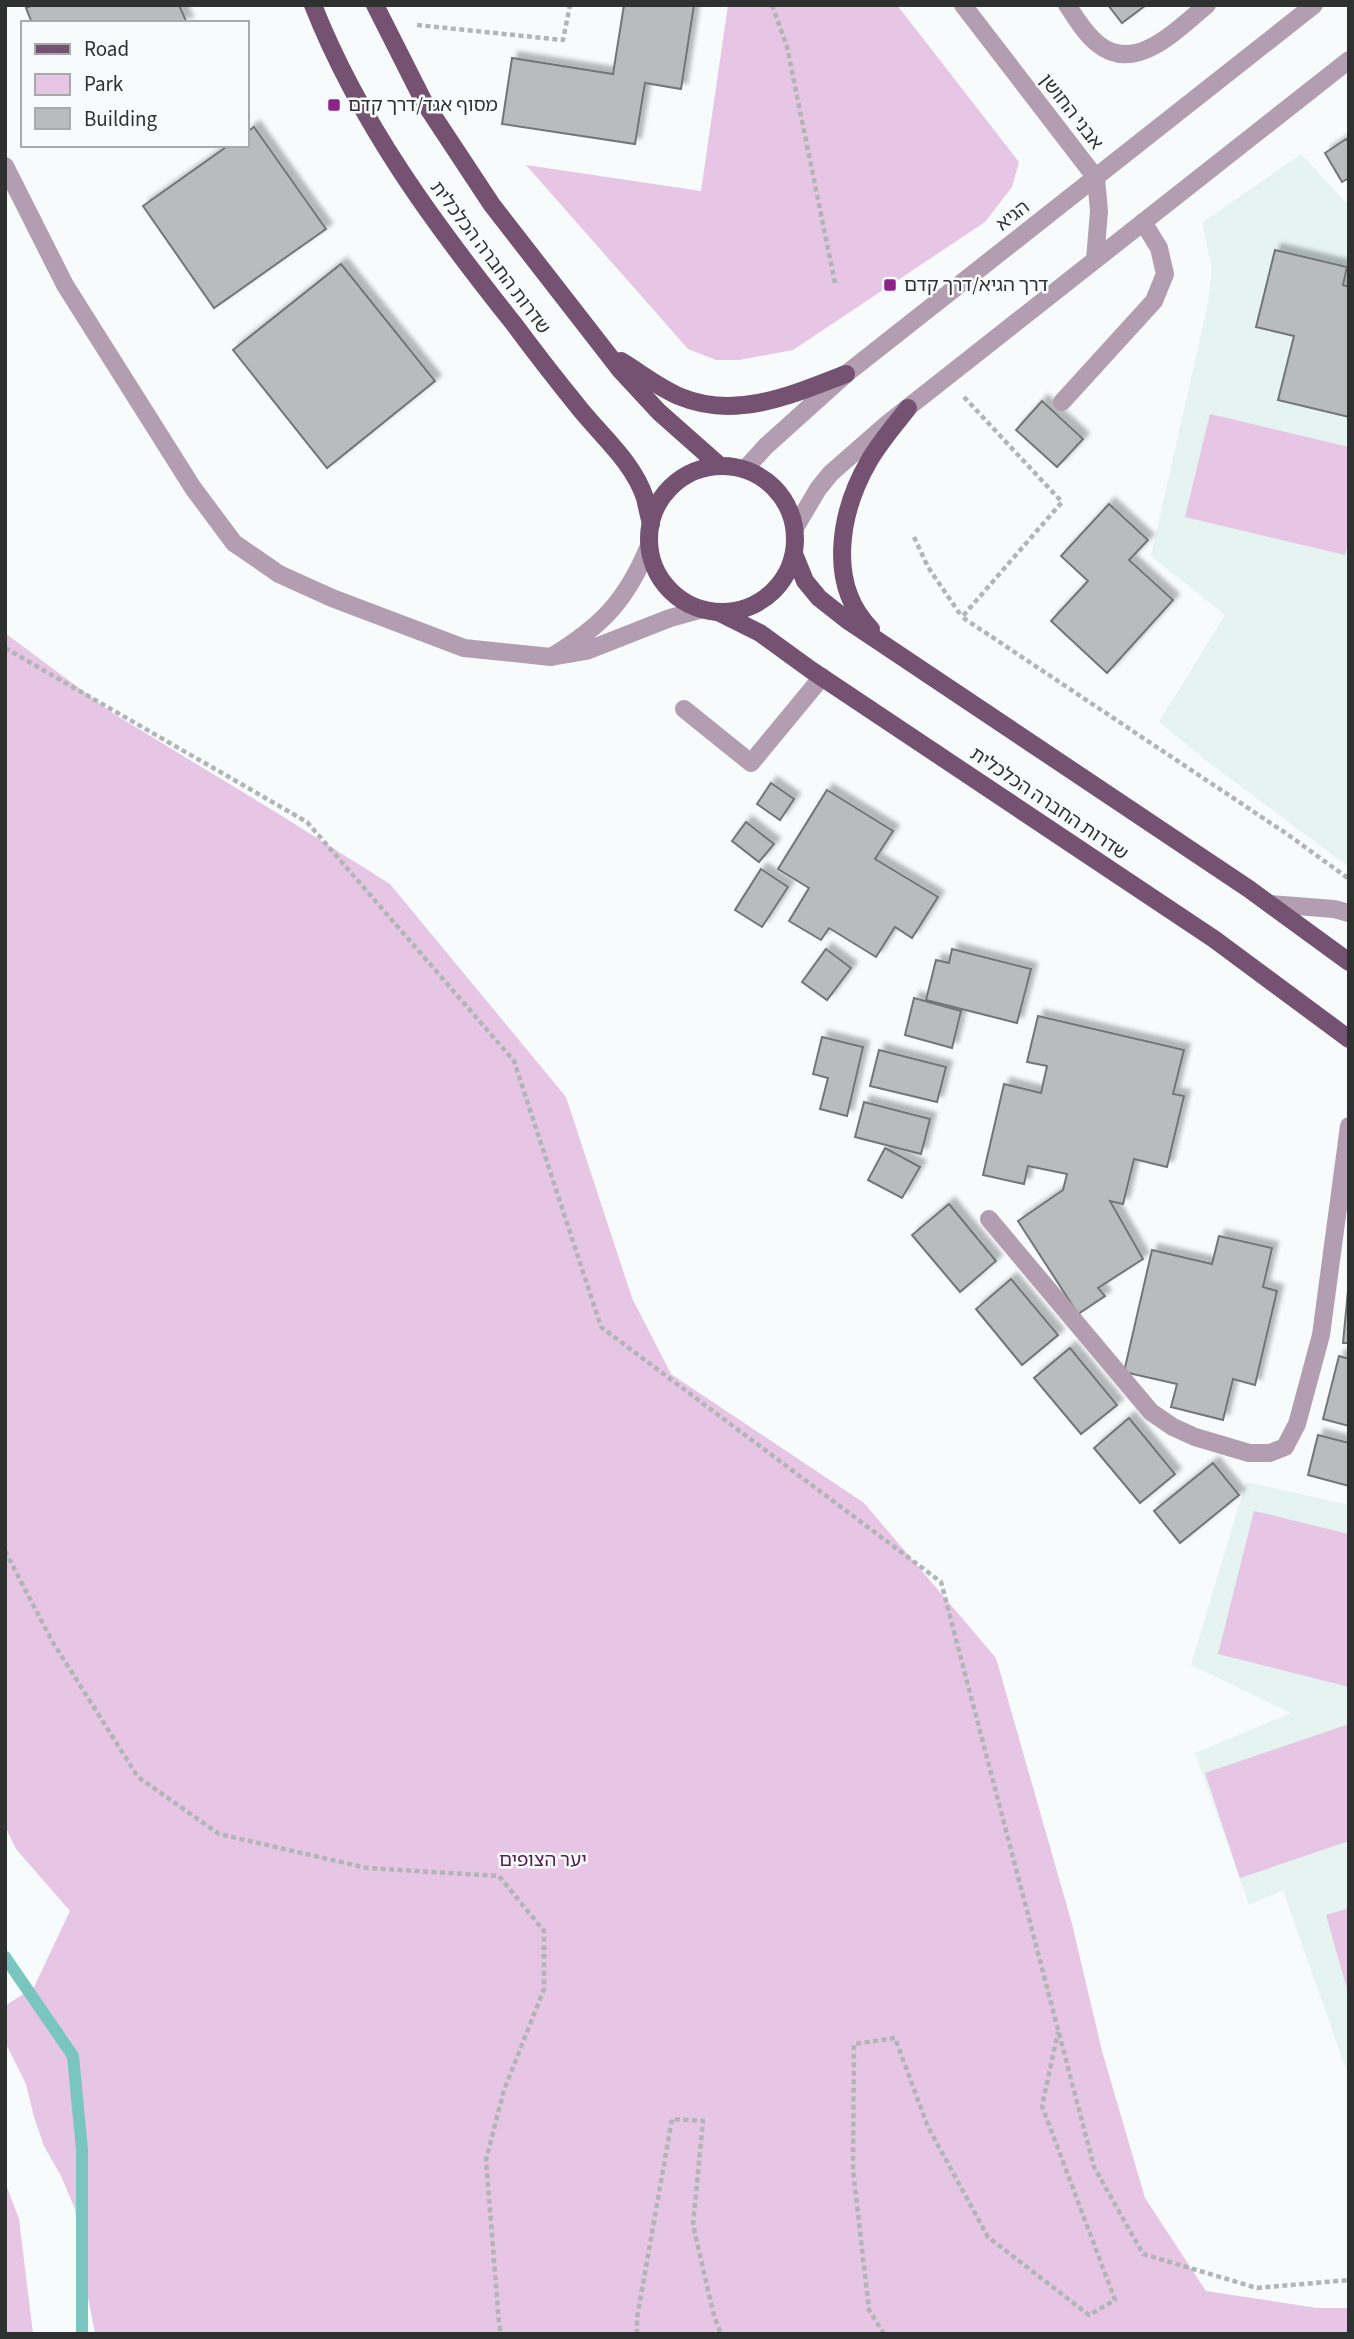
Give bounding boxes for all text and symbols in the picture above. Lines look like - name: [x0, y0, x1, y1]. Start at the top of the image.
- legend: [21, 21, 248, 147]
- text: Road: [84, 34, 129, 64]
- street label: אבני החושן: [1033, 68, 1109, 156]
- text: Park: [84, 69, 124, 99]
- place label: מסוף אגד/דרך קדם: [348, 92, 498, 119]
- marker: מסוף אגד/דרך קדם: [326, 97, 342, 113]
- text: Building: [84, 104, 158, 134]
- street label: שדרות החברה הכלכלית: [423, 176, 557, 340]
- street label: הגיא: [990, 194, 1036, 238]
- place label: דרך הגיא/דרך קדם: [904, 272, 1048, 299]
- marker: דרך הגיא/דרך קדם: [882, 277, 898, 293]
- street label: שדרות החברה הכלכלית: [965, 741, 1133, 867]
- park label: יער הצופים: [499, 1847, 587, 1874]

